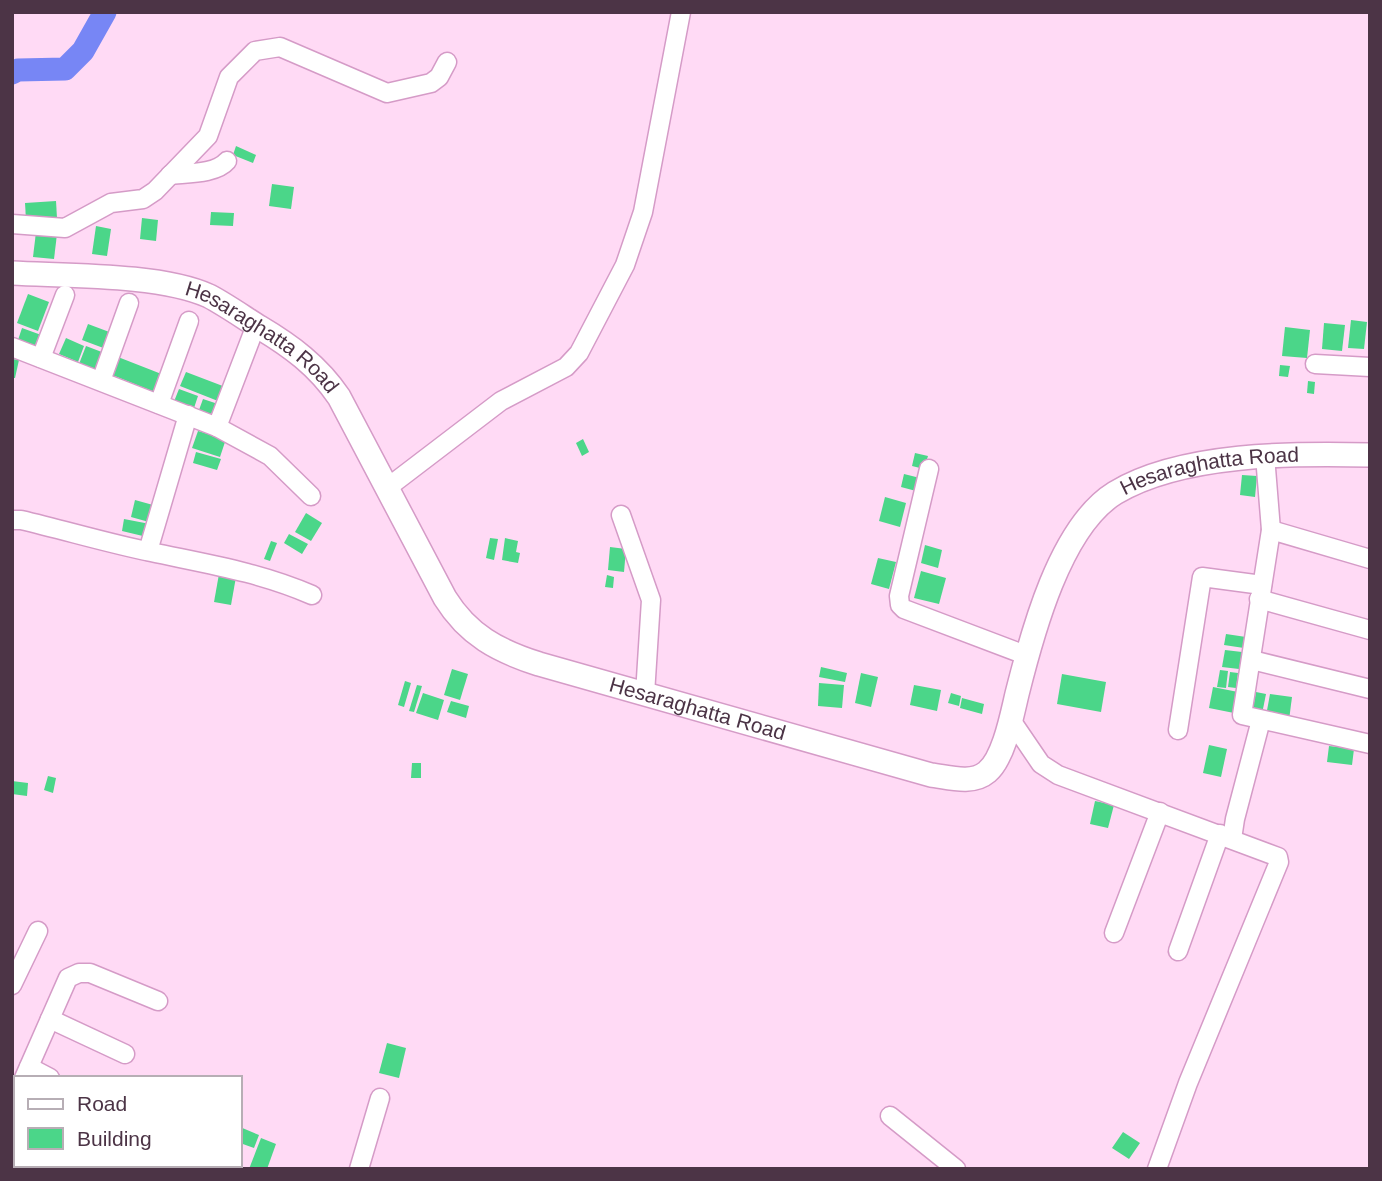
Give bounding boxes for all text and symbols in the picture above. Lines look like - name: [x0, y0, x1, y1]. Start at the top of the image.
- street label: Hesaraghatta Road: [183, 276, 344, 397]
- street label: Hesaraghatta Road: [1116, 443, 1299, 499]
- street label: Hesaraghatta Road: [607, 673, 788, 744]
- legend: [14, 1076, 242, 1167]
- text: Road: [77, 1092, 127, 1115]
- text: Building: [77, 1127, 152, 1150]

